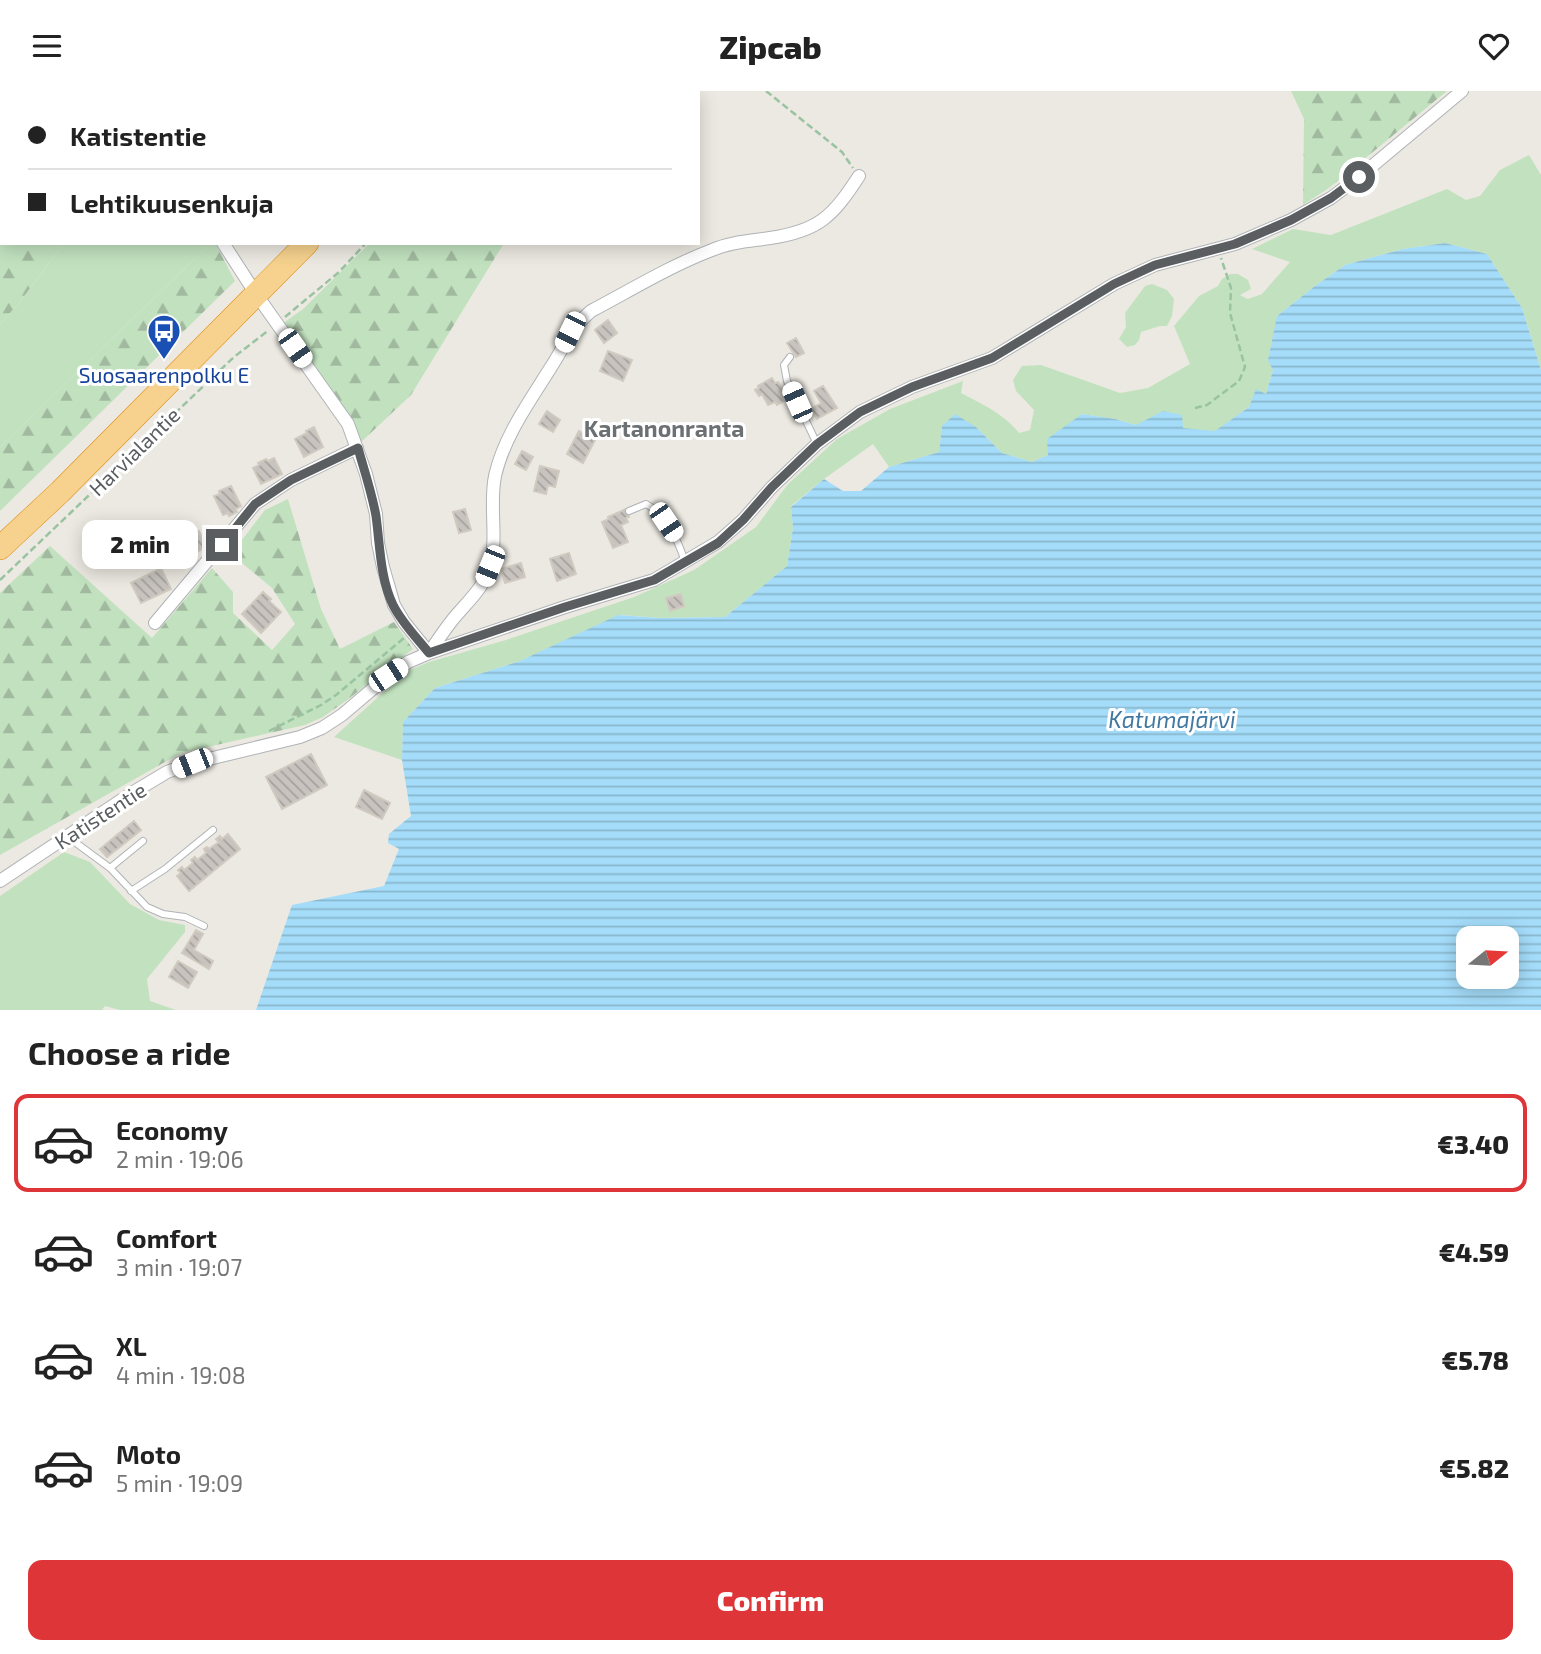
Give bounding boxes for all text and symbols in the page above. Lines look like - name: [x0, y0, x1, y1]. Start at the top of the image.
- icon: menu: [28, 27, 66, 65]
- text: Zipcab: [719, 27, 822, 65]
- icon: heart: [1475, 27, 1513, 65]
- text: Katistentie: [70, 120, 206, 151]
- route start: [1343, 161, 1375, 193]
- text: Lehtikuusenkuja: [70, 187, 273, 218]
- car: [552, 309, 589, 355]
- bus stop icon: Suosaarenpolku E: [145, 312, 183, 361]
- car: [275, 325, 316, 371]
- place label: Suosaarenpolku E: [79, 362, 249, 387]
- car: [779, 379, 816, 425]
- street label: Harvialantie: [83, 402, 185, 500]
- district label: Kartanonranta: [584, 414, 744, 442]
- car: [646, 499, 687, 545]
- callout: 2 min: [82, 521, 198, 569]
- route end: [206, 529, 238, 561]
- text: 2 min: [110, 530, 170, 558]
- car: [473, 543, 508, 589]
- car: [365, 655, 412, 695]
- water label: Katumajärvi: [1108, 705, 1236, 733]
- car: [169, 745, 216, 781]
- street label: Katistentie: [50, 776, 150, 854]
- north arrow: [1456, 926, 1519, 989]
- map controls: [1456, 926, 1519, 989]
- text: Choose a ride: [28, 1033, 231, 1071]
- icon: car: [32, 1112, 95, 1175]
- text: Economy: [116, 1114, 228, 1145]
- text: €3.40: [1437, 1128, 1509, 1159]
- text: 2 min · 19:06: [116, 1145, 244, 1173]
- icon: car: [32, 1220, 95, 1283]
- text: Comfort: [116, 1222, 217, 1253]
- text: €4.59: [1439, 1236, 1509, 1267]
- text: 3 min · 19:07: [116, 1253, 242, 1281]
- icon: car: [32, 1328, 95, 1391]
- text: XL: [116, 1330, 147, 1361]
- text: €5.78: [1442, 1344, 1509, 1375]
- text: 4 min · 19:08: [116, 1361, 246, 1389]
- icon: car: [32, 1436, 95, 1499]
- text: Moto: [116, 1438, 181, 1469]
- text: €5.82: [1439, 1452, 1509, 1483]
- text: 5 min · 19:09: [116, 1469, 243, 1497]
- button: Confirm: [28, 1560, 1513, 1640]

